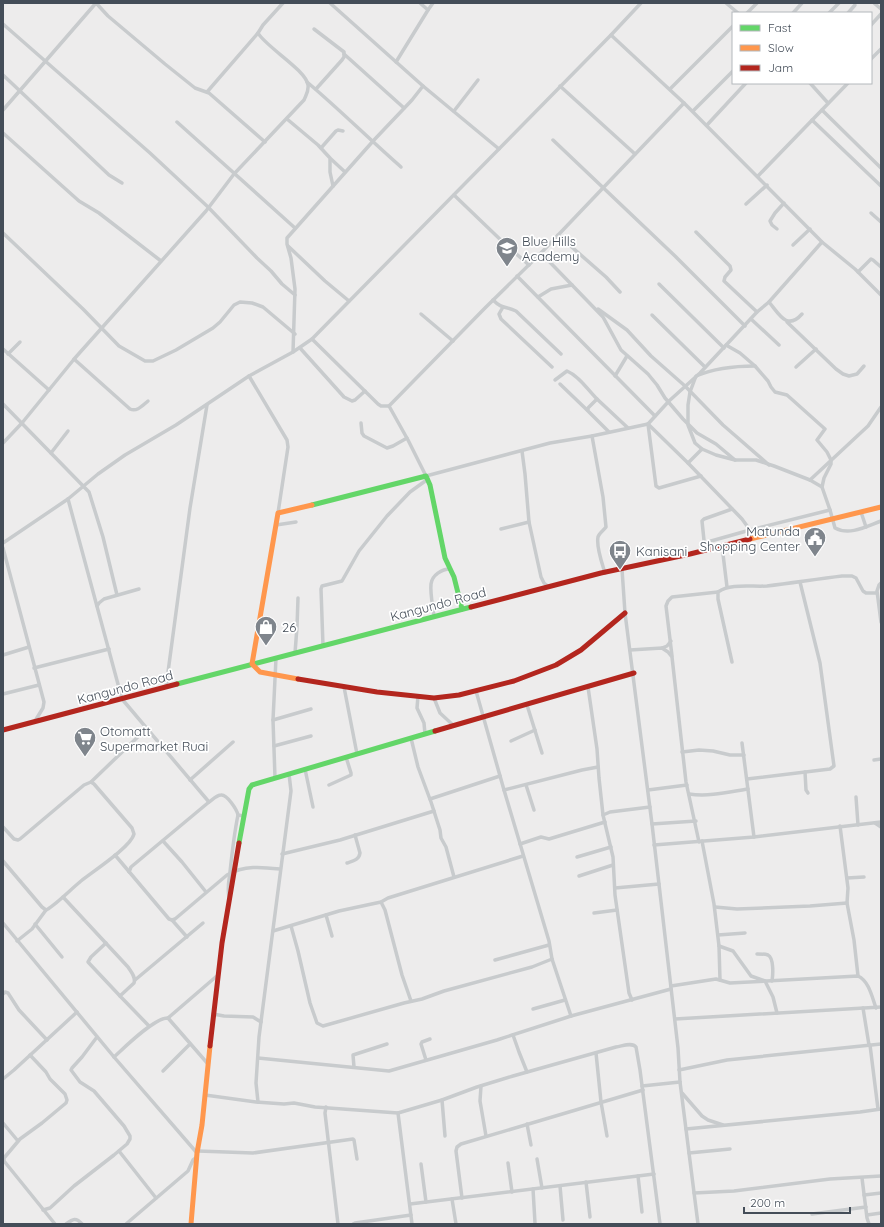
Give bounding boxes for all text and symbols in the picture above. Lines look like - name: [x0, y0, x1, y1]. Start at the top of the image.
- legend: [732, 12, 872, 84]
- text: Fast: [768, 20, 792, 35]
- text: Slow: [768, 40, 794, 55]
- text: Jam: [768, 60, 793, 75]
- place label: Blue Hills Academy: [522, 233, 579, 264]
- school or university icon: Blue Hills Academy: [494, 235, 520, 268]
- place label: Matunda Shopping Center: [700, 523, 800, 554]
- public building icon: Matunda Shopping Center: [802, 525, 828, 558]
- bus stop icon: Kanisani: [607, 538, 633, 571]
- place label: Kanisani: [636, 543, 687, 559]
- street label: Kangundo Road: [388, 584, 488, 624]
- shop icon: 26: [253, 614, 279, 647]
- place label: 26: [282, 619, 296, 635]
- street label: Kangundo Road: [75, 667, 175, 707]
- place label: Otomatt Supermarket Ruai: [100, 723, 208, 754]
- supermarket icon: Otomatt Supermarket Ruai: [72, 725, 98, 758]
- scale bar: [744, 1189, 850, 1215]
- text: 200 m: [750, 1195, 785, 1210]

